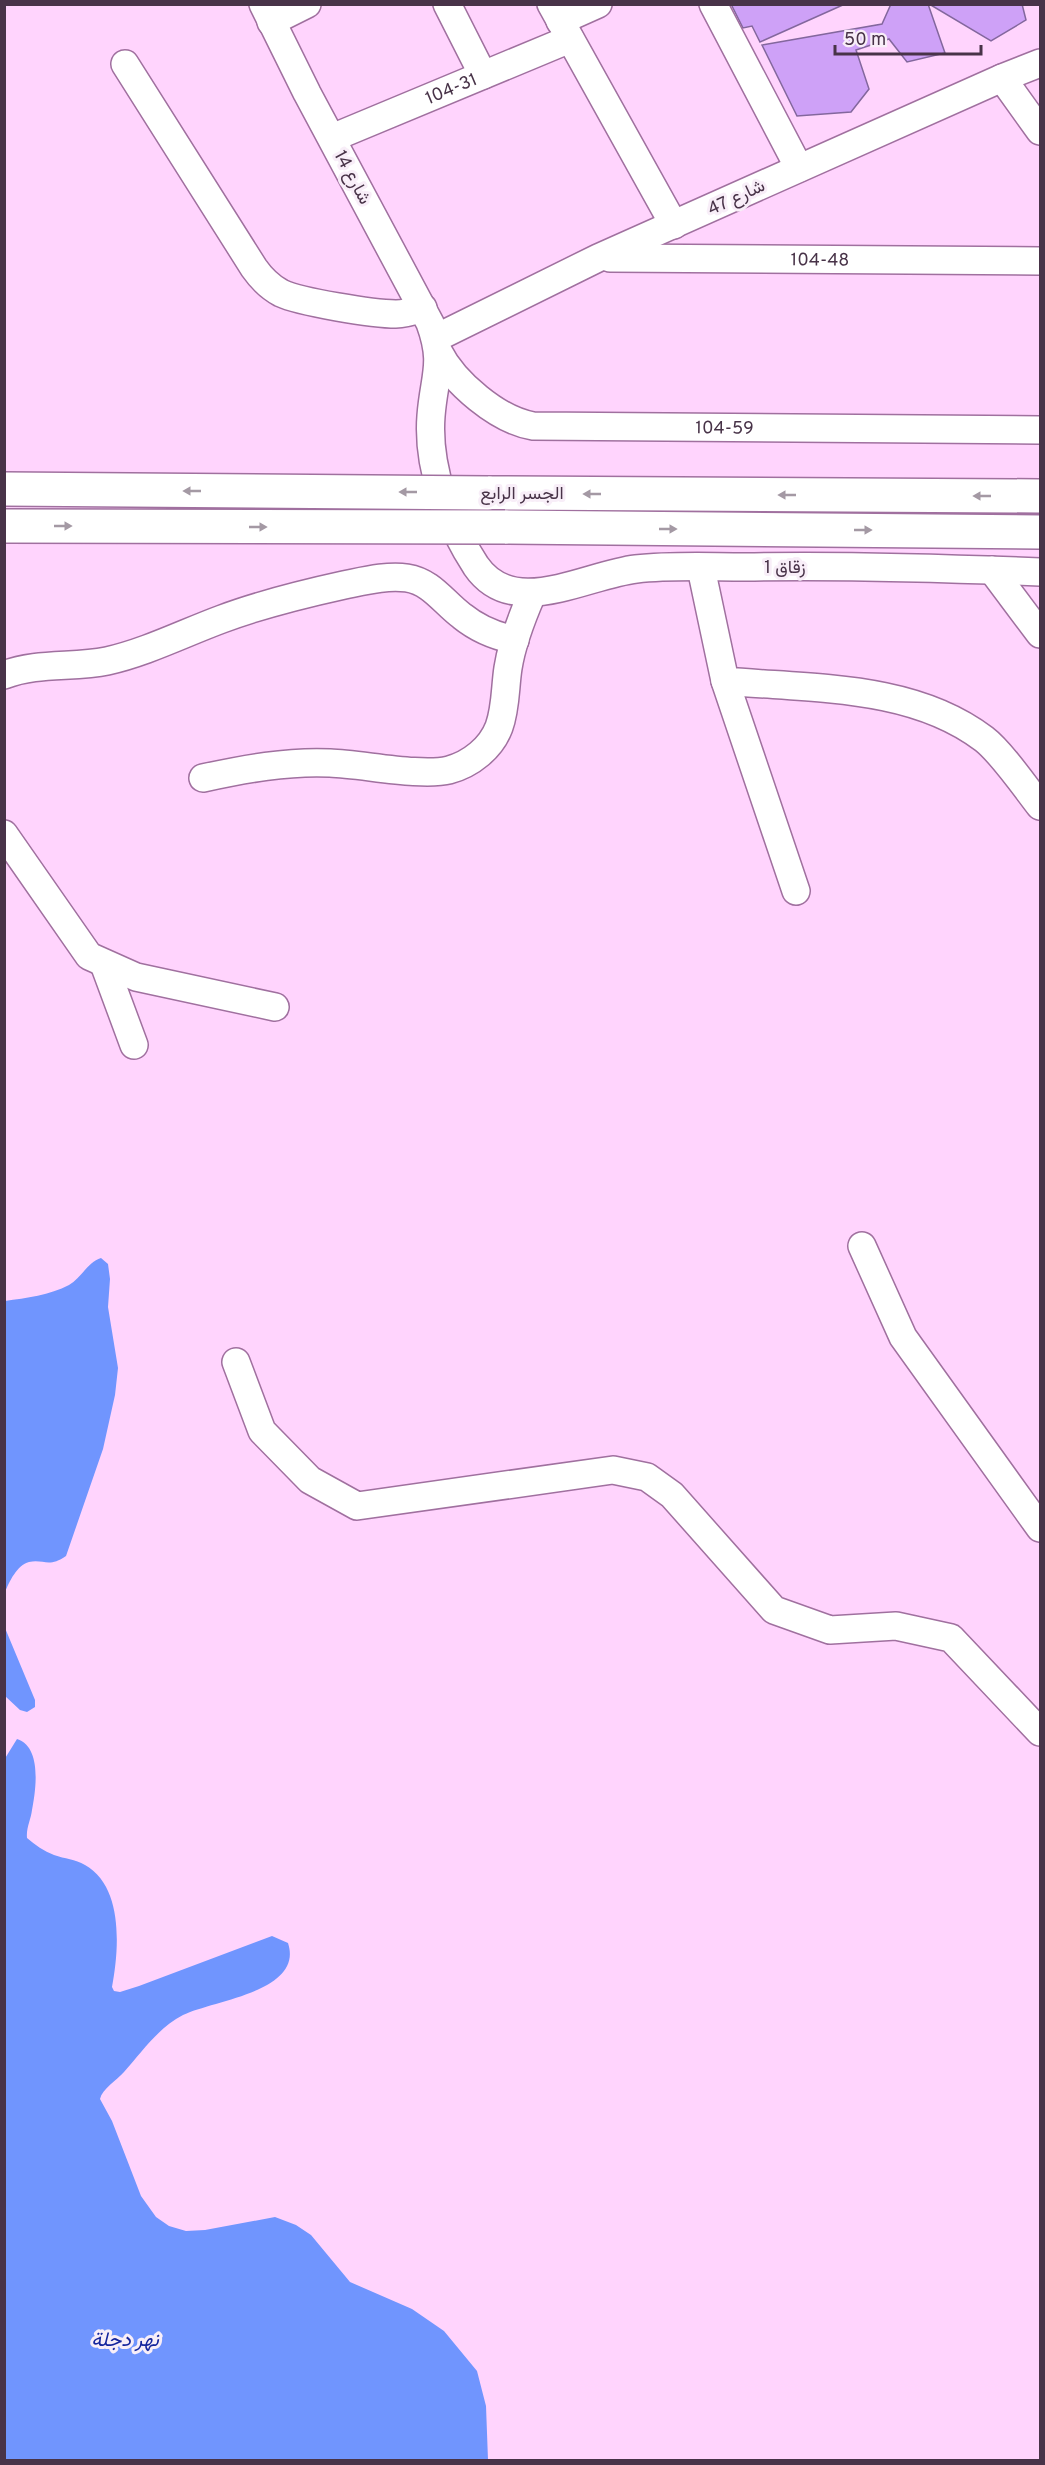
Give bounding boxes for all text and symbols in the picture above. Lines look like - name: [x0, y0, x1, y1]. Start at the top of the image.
- scale bar: [835, 18, 980, 56]
- text: 50 m: [844, 29, 886, 52]
- street label: 104-31: [422, 69, 481, 111]
- street label: شارع 14: [328, 147, 375, 209]
- street label: شارع 47: [704, 175, 769, 222]
- street label: 104-48: [790, 249, 849, 273]
- street label: 104-59: [695, 417, 754, 441]
- street label: الجسر الرابع: [480, 483, 564, 506]
- one-way arrow: [183, 486, 202, 495]
- one-way arrow: [399, 487, 418, 497]
- one-way arrow: [583, 489, 602, 498]
- one-way arrow: [778, 490, 797, 500]
- one-way arrow: [973, 491, 992, 501]
- one-way arrow: [53, 521, 72, 531]
- one-way arrow: [248, 522, 267, 531]
- one-way arrow: [659, 524, 678, 533]
- one-way arrow: [854, 525, 873, 535]
- street label: زقاق 1: [764, 557, 806, 580]
- water label: نهر دجلة: [91, 2328, 160, 2354]

